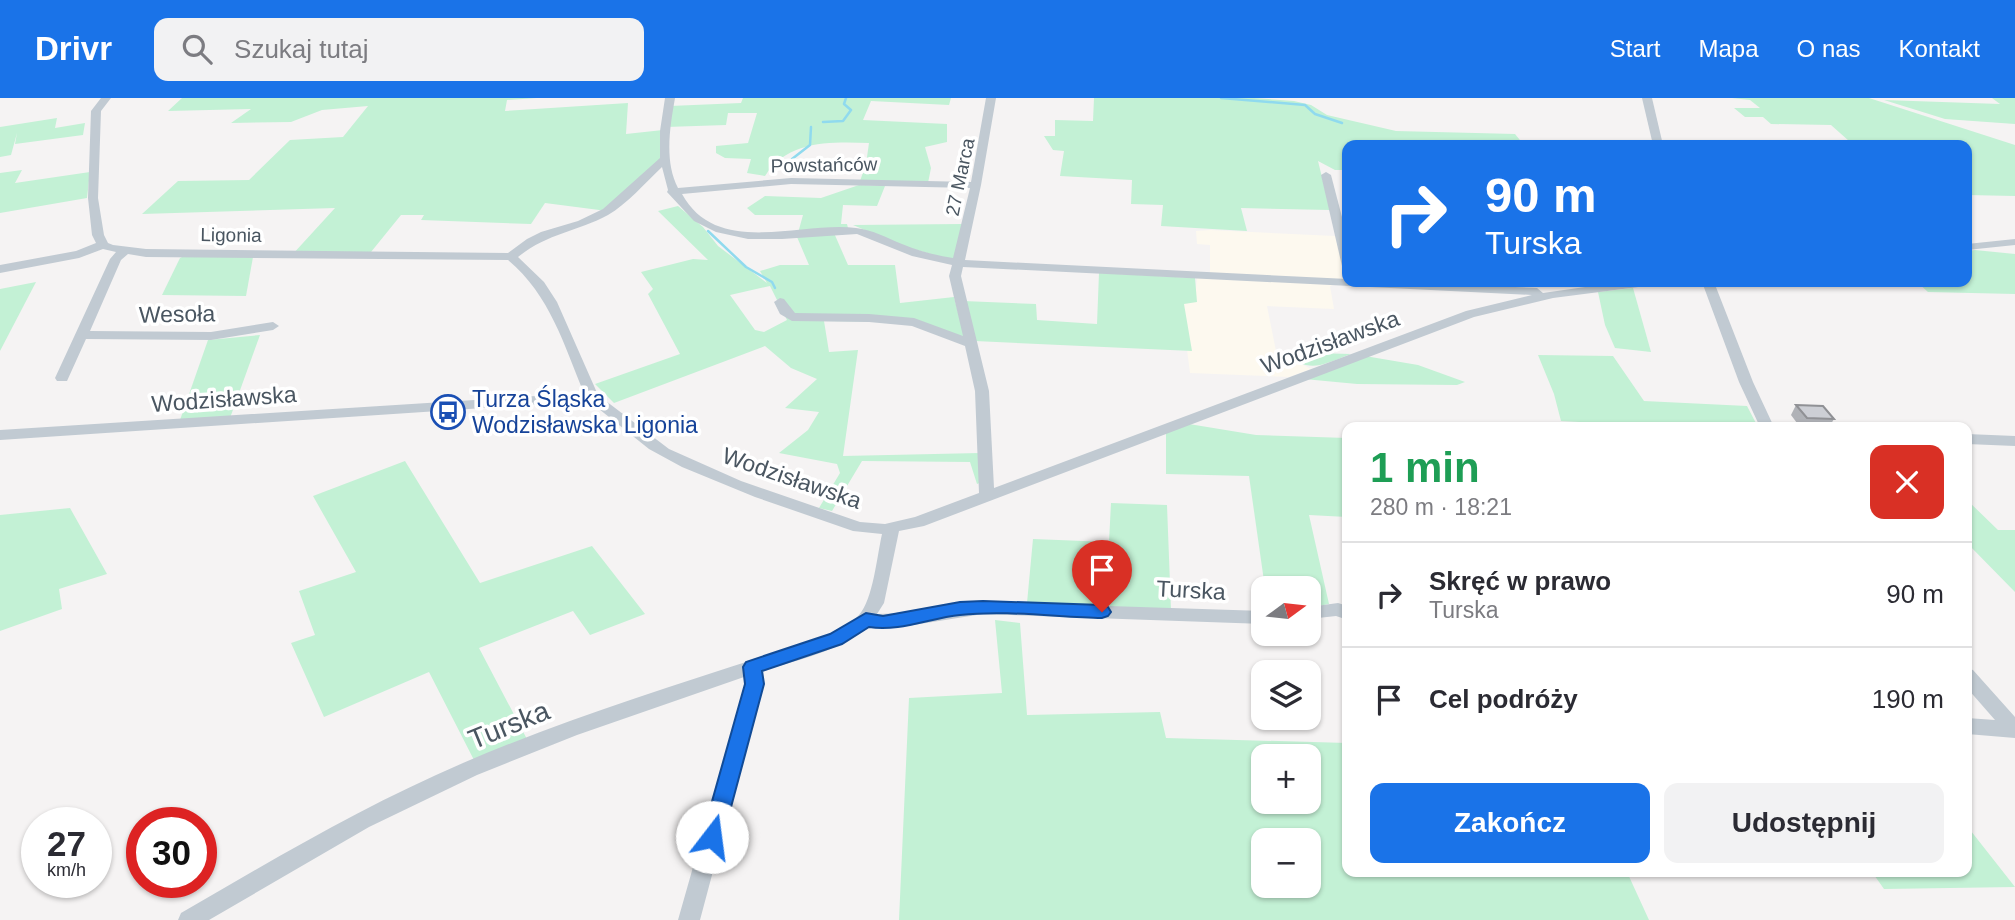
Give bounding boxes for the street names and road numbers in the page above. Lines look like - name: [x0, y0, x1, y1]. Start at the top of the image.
- street label: 27 Marca: [941, 136, 979, 218]
- street label: Powstańców: [770, 154, 878, 176]
- street label: Ligonia: [200, 224, 262, 246]
- street label: Wesoła: [139, 300, 216, 328]
- street label: Wodzisławska: [1257, 305, 1403, 379]
- street label: Wodzisławska: [151, 381, 298, 417]
- street label: Wodzisławska: [719, 442, 865, 514]
- street label: Turska: [1156, 575, 1227, 605]
- street label: Turska: [464, 695, 554, 755]

